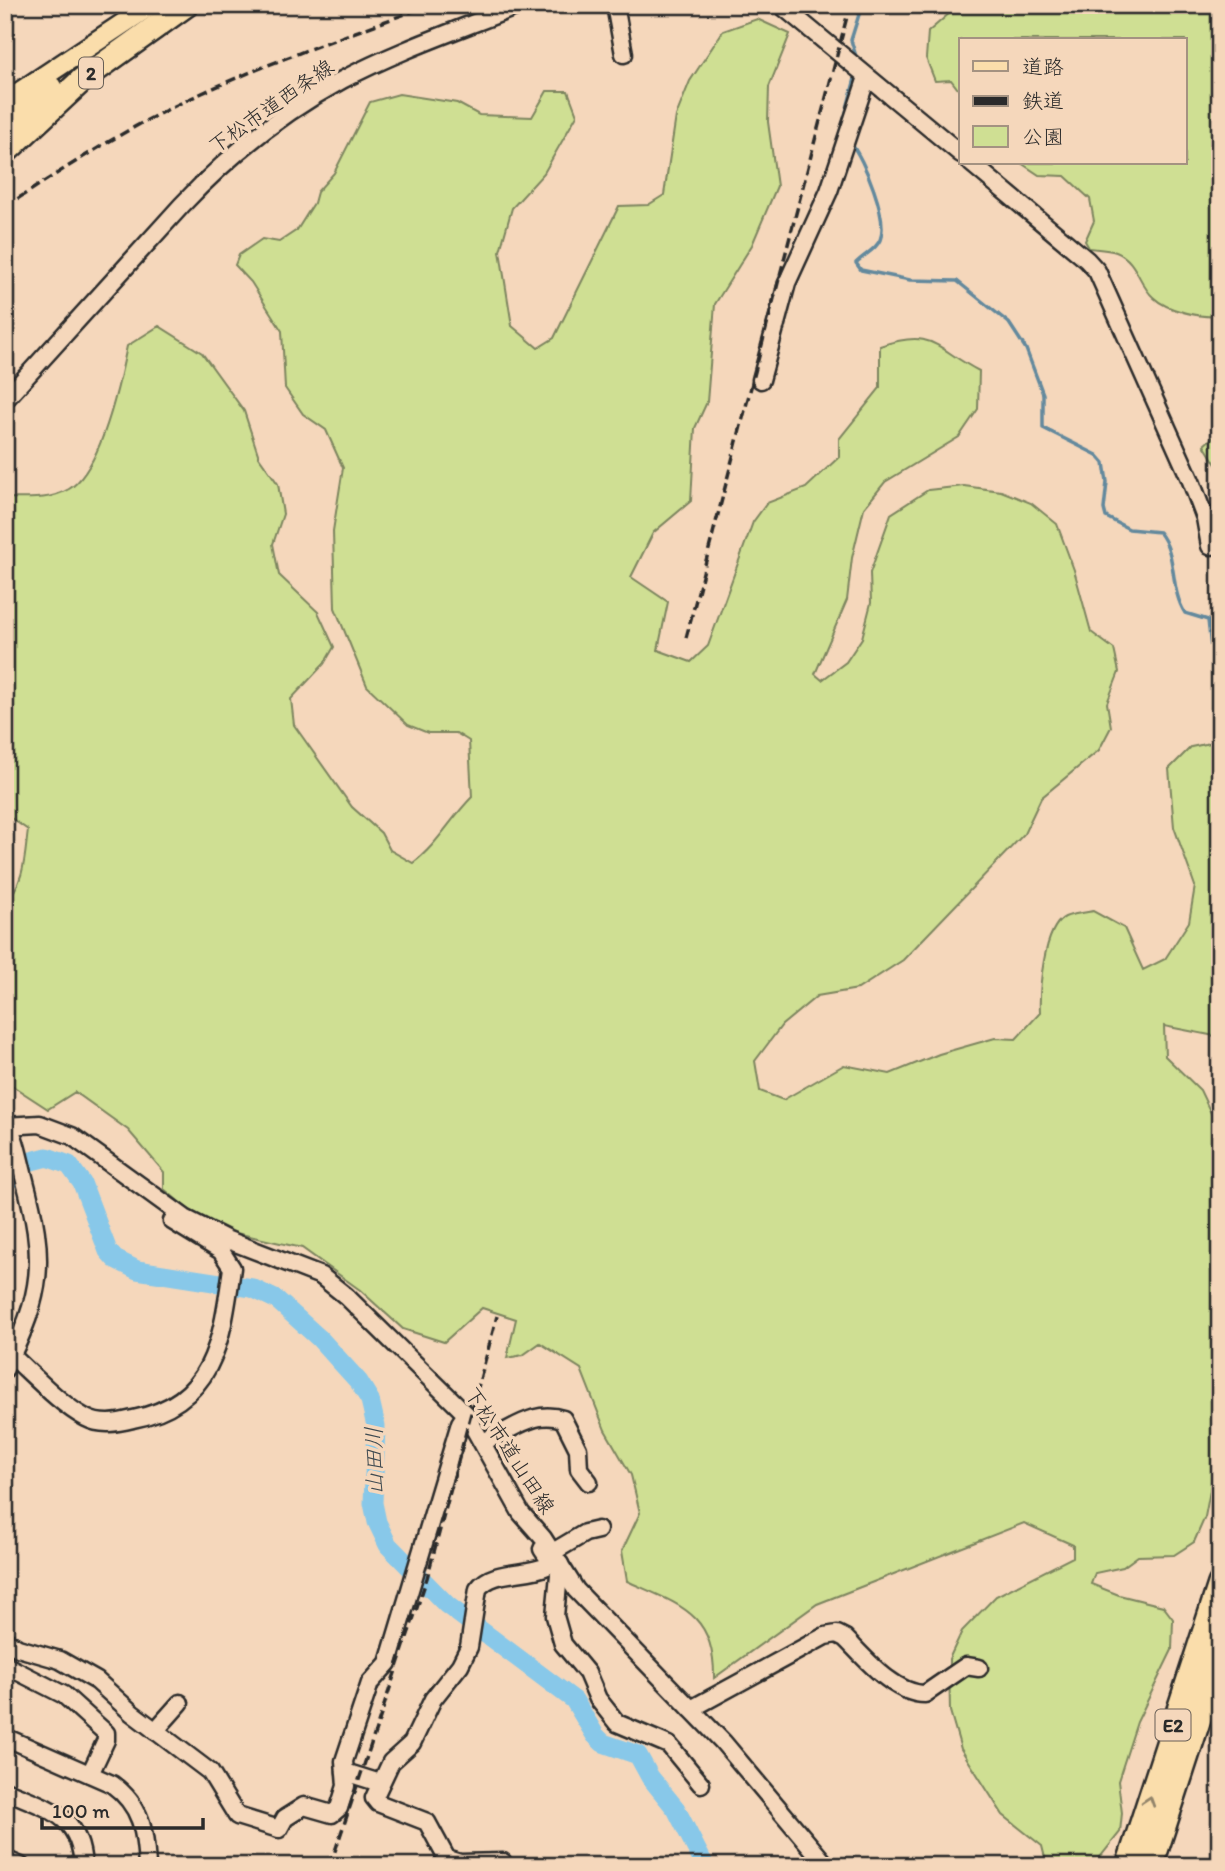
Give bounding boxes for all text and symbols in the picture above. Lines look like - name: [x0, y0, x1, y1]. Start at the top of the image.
- legend: [959, 38, 1186, 164]
- street label: 下松市道西条線: [204, 54, 338, 158]
- text: 道路: [1022, 54, 1064, 79]
- road number: 2: [79, 58, 103, 88]
- text: 鉄道: [1022, 88, 1064, 113]
- text: 公園: [1022, 124, 1064, 149]
- street label: 下松市道山田線: [459, 1382, 561, 1518]
- water label: 山田川: [359, 1426, 389, 1496]
- road number: E2: [1156, 1709, 1190, 1740]
- scale bar: [42, 1787, 203, 1831]
- one-way arrow: [1140, 1795, 1155, 1807]
- text: 100 m: [52, 1798, 110, 1823]

